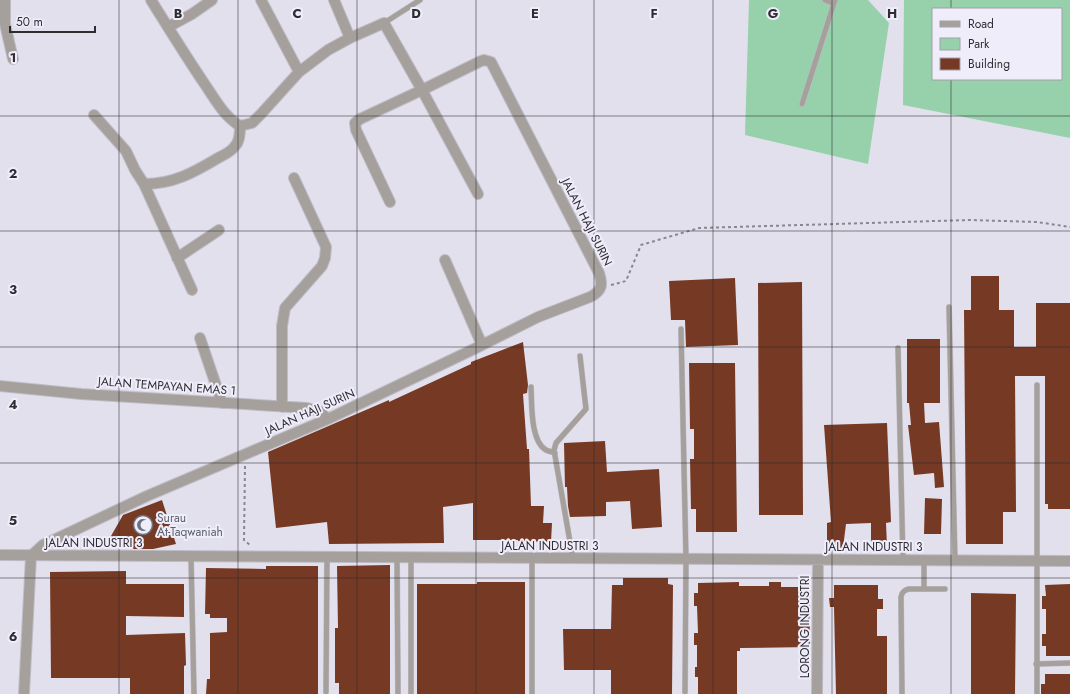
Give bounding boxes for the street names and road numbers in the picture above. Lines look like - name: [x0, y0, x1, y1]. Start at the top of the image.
- street label: JALAN HAJI SURIN: [556, 173, 617, 269]
- street label: JALAN TEMPAYAN EMAS 1: [95, 372, 237, 400]
- street label: JALAN HAJI SURIN: [260, 384, 358, 441]
- street label: JALAN INDUSTRI 3: [43, 534, 143, 552]
- street label: JALAN INDUSTRI 3: [499, 537, 599, 555]
- street label: JALAN INDUSTRI 3: [823, 538, 923, 556]
- street label: LORONG INDUSTRI: [796, 576, 814, 678]

